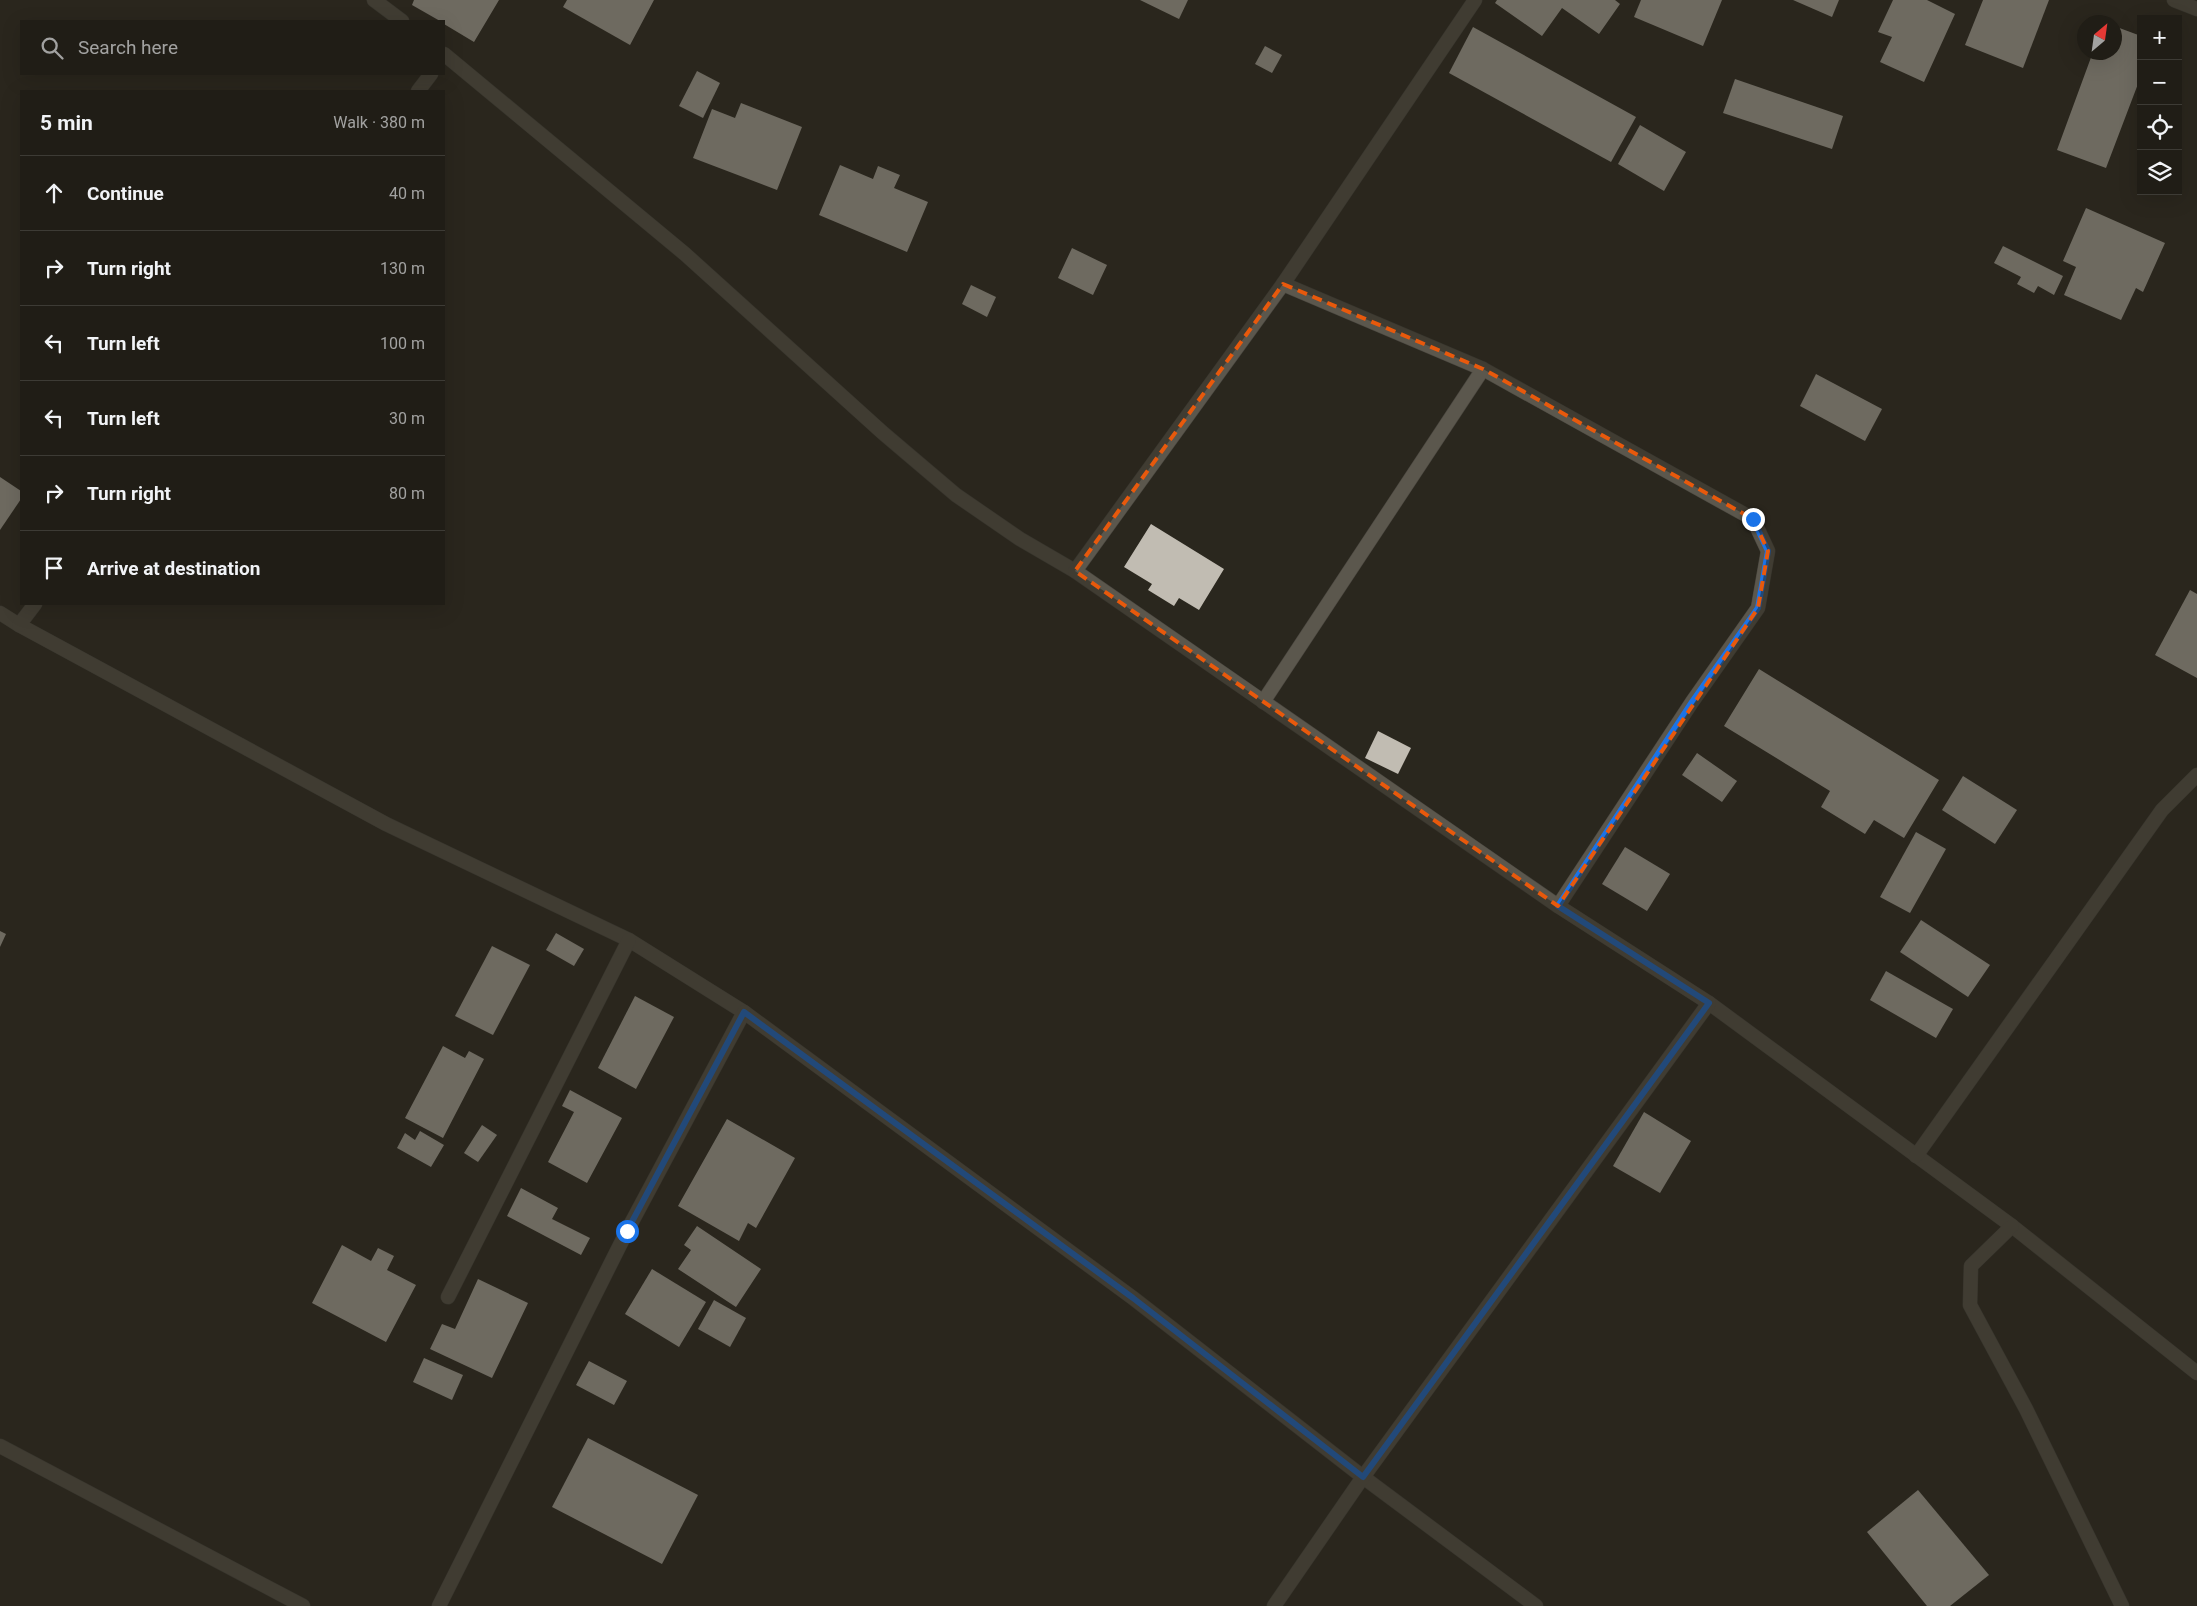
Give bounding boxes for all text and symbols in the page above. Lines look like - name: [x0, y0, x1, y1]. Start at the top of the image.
- north arrow: [2077, 15, 2122, 60]
- map controls: [2137, 15, 2182, 195]
- button: +: [2137, 15, 2182, 60]
- search box: [20, 20, 445, 75]
- icon: search: [38, 34, 66, 62]
- text: Search here: [78, 36, 178, 59]
- button: −: [2137, 60, 2182, 105]
- button: locate: [2137, 105, 2182, 150]
- text: 5 min: [40, 111, 93, 135]
- text: Walk · 380 m: [333, 113, 425, 132]
- button: layers: [2137, 150, 2182, 195]
- icon: ahead: [40, 179, 68, 207]
- text: Continue: [87, 182, 164, 205]
- text: 40 m: [389, 184, 425, 203]
- icon: right: [40, 254, 68, 282]
- text: Turn right: [87, 257, 171, 280]
- text: 130 m: [380, 259, 425, 278]
- icon: left: [40, 329, 68, 357]
- text: Turn left: [87, 332, 160, 355]
- text: 100 m: [380, 334, 425, 353]
- icon: left: [40, 404, 68, 432]
- text: Turn left: [87, 407, 160, 430]
- text: 30 m: [389, 409, 425, 428]
- icon: right: [40, 479, 68, 507]
- text: Turn right: [87, 482, 171, 505]
- text: 80 m: [389, 484, 425, 503]
- route end: [1742, 508, 1765, 531]
- icon: arrive: [40, 554, 68, 582]
- text: Arrive at destination: [87, 557, 260, 580]
- route start: [616, 1220, 639, 1243]

